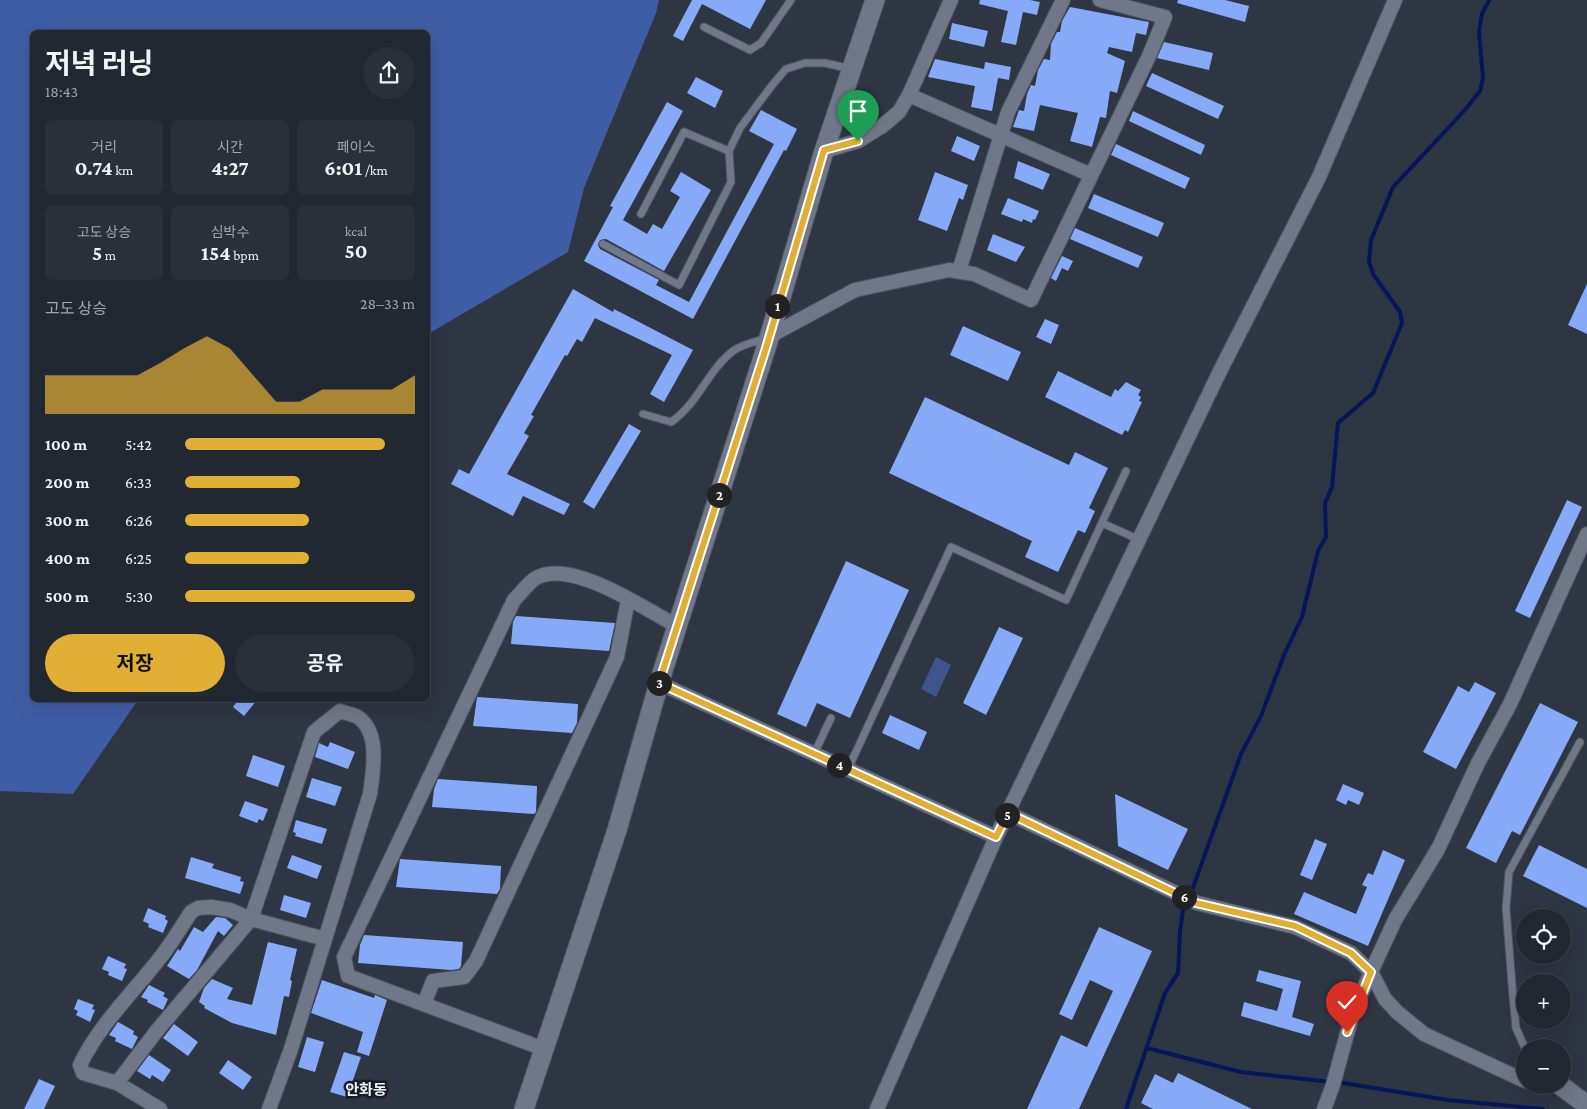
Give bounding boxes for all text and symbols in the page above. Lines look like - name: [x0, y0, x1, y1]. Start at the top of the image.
- button: share: [363, 47, 415, 99]
- text: 저녁 러닝: [45, 48, 153, 79]
- text: 18:43: [45, 83, 78, 100]
- pin: [837, 90, 879, 141]
- icon: arrive: [844, 97, 872, 125]
- text: 거리: [91, 139, 117, 155]
- text: 시간: [217, 139, 243, 155]
- text: 페이스: [337, 139, 375, 155]
- text: 0.74: [75, 156, 113, 180]
- text: 4:27: [211, 156, 249, 180]
- text: 6:01: [324, 156, 362, 180]
- text: km: [113, 162, 133, 178]
- text: /km: [362, 162, 388, 178]
- text: kcal: [345, 223, 367, 239]
- text: 고도 상승: [77, 224, 131, 240]
- text: 심박수: [211, 224, 249, 240]
- text: 50: [344, 239, 368, 263]
- text: 5: [92, 241, 102, 265]
- text: 154: [201, 241, 231, 265]
- text: m: [102, 247, 116, 263]
- text: bpm: [231, 247, 259, 263]
- pin: 1: [764, 294, 790, 318]
- text: 28–33 m: [360, 295, 415, 312]
- text: 1: [775, 298, 780, 314]
- text: 고도 상승: [45, 300, 107, 317]
- text: 100 m: [45, 436, 87, 453]
- text: 5:42: [125, 436, 152, 453]
- text: 200 m: [45, 474, 89, 491]
- text: 6:33: [125, 474, 152, 491]
- pin: 2: [706, 482, 732, 508]
- text: 2: [716, 487, 723, 503]
- text: 300 m: [45, 512, 89, 529]
- text: 6:26: [125, 512, 153, 529]
- text: 400 m: [45, 550, 90, 567]
- text: 6:25: [125, 550, 152, 567]
- text: 500 m: [45, 588, 89, 605]
- text: 5:30: [125, 588, 153, 605]
- button: 저장: [45, 634, 225, 692]
- button: 공유: [235, 634, 415, 692]
- pin: 3: [646, 670, 672, 696]
- text: 3: [656, 675, 663, 691]
- pin: 4: [826, 752, 852, 778]
- text: 4: [836, 757, 843, 773]
- pin: 5: [994, 802, 1020, 828]
- text: 5: [1004, 807, 1011, 823]
- pin: 6: [1172, 884, 1196, 910]
- text: 6: [1181, 889, 1188, 905]
- map controls: [1516, 909, 1571, 1094]
- button: locate: [1516, 909, 1571, 964]
- button: +: [1516, 974, 1571, 1029]
- pin: [1326, 981, 1368, 1032]
- icon: check: [1333, 988, 1361, 1016]
- button: −: [1516, 1039, 1571, 1094]
- district label: 안화동: [345, 1082, 387, 1098]

